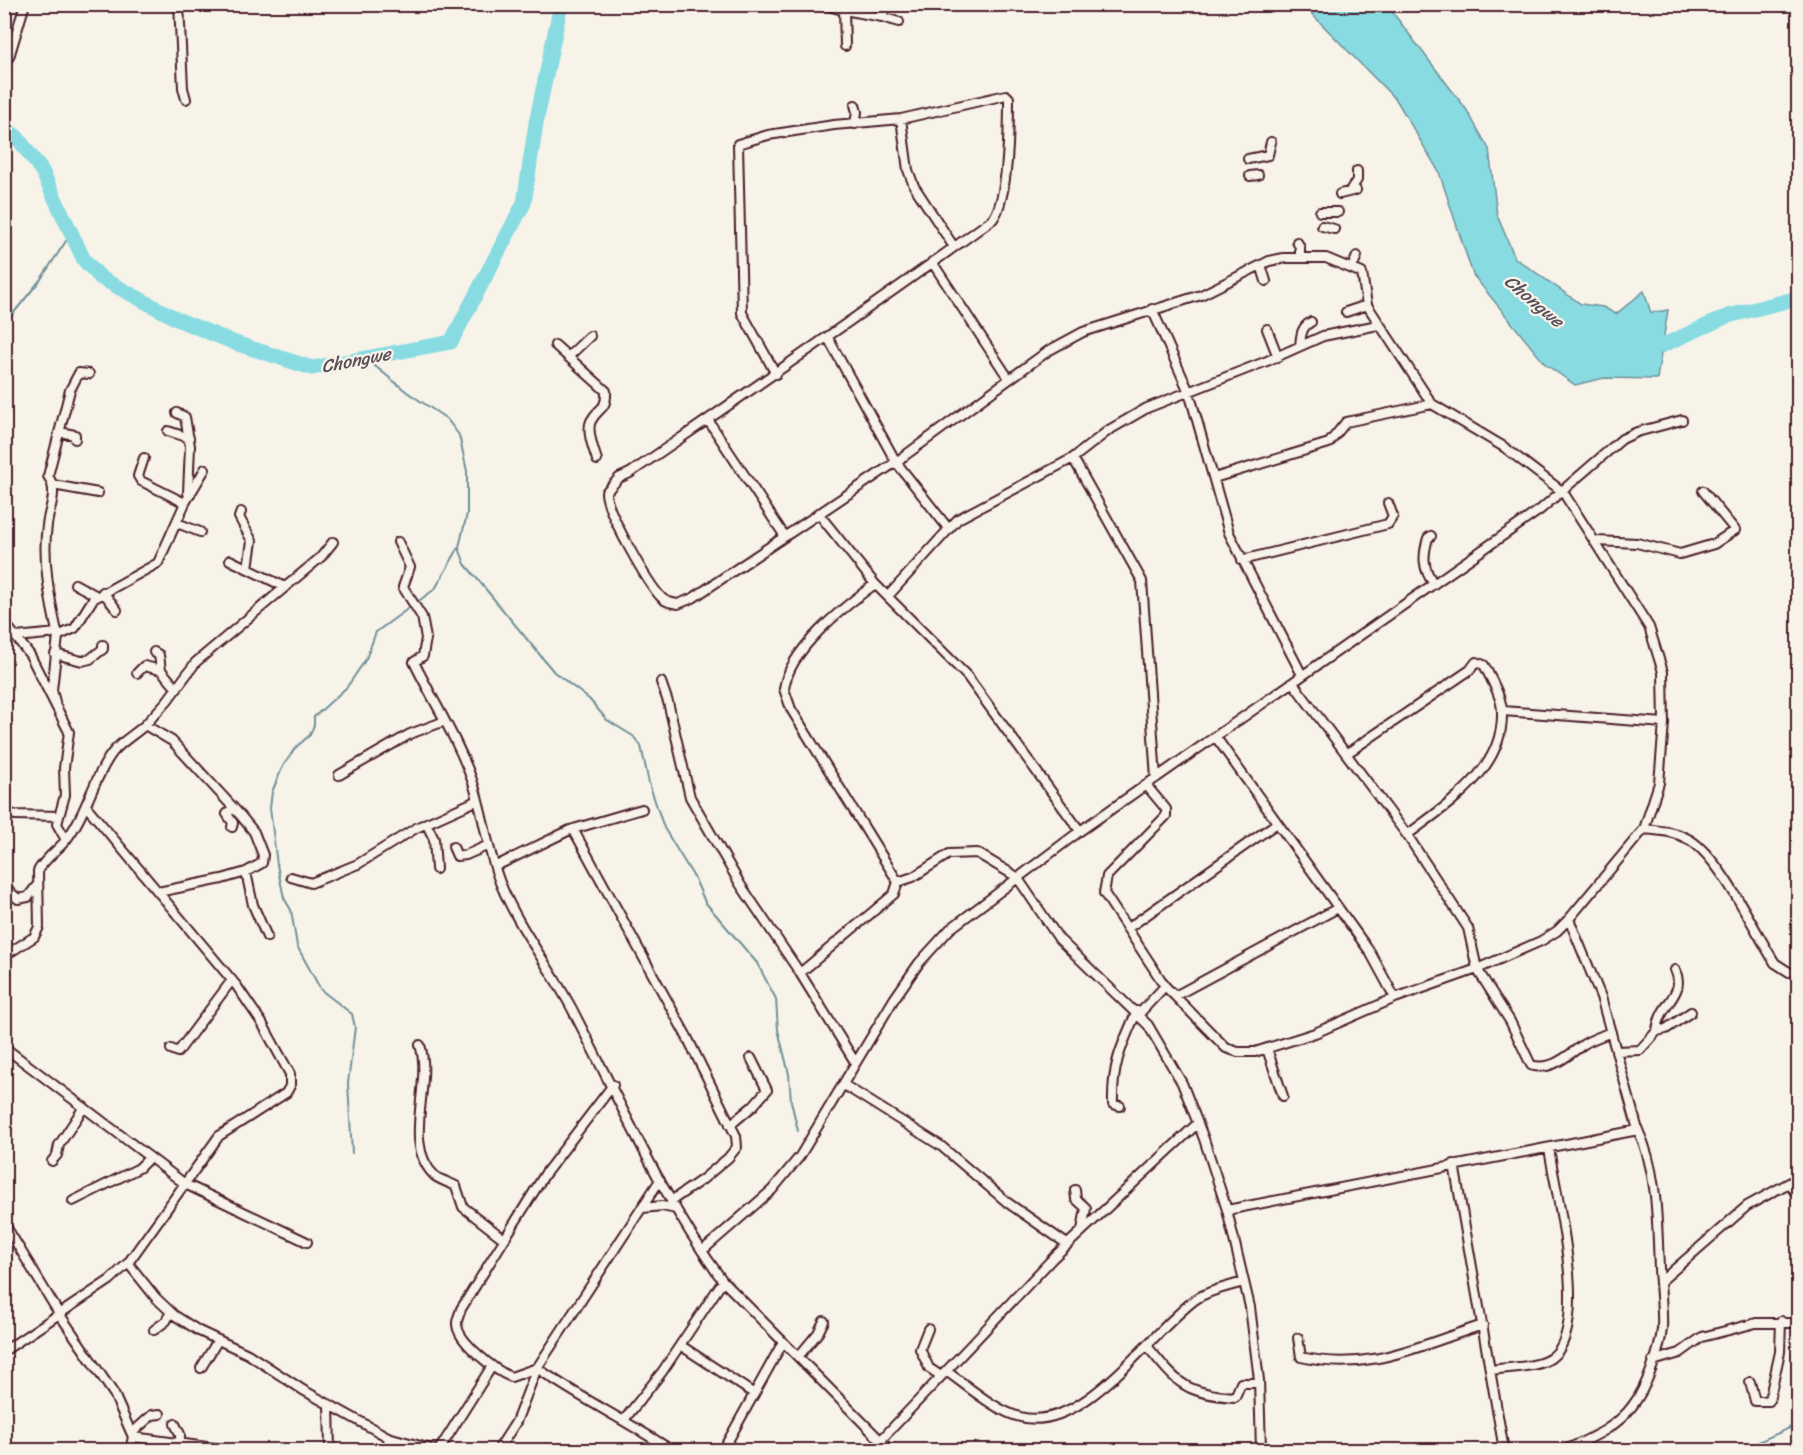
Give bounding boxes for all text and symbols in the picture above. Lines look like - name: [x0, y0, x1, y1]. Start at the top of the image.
- water label: Chongwe: [1497, 266, 1573, 337]
- water label: Chongwe: [318, 337, 395, 382]

